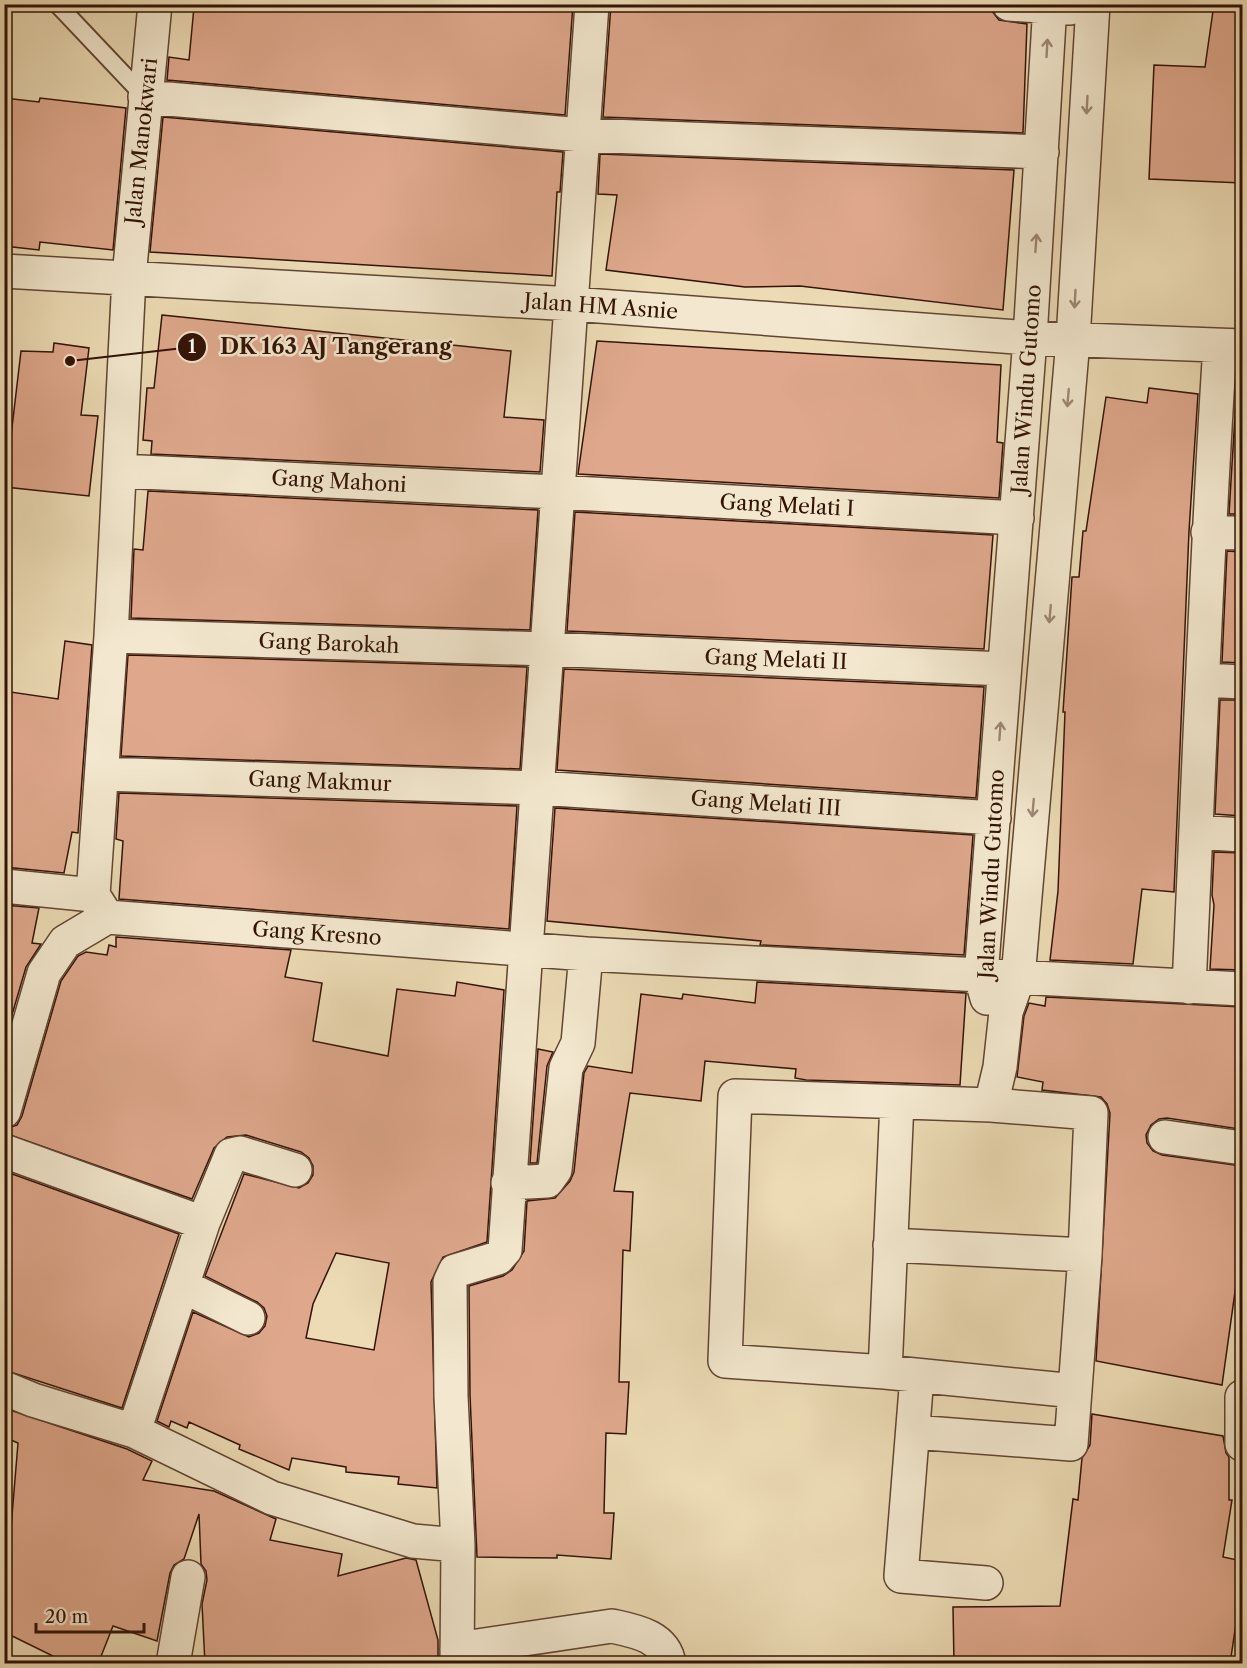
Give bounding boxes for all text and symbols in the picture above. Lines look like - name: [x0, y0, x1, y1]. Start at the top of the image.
- one-way arrow: [1042, 39, 1053, 59]
- street label: Jalan Manokwari: [120, 57, 162, 228]
- one-way arrow: [1082, 94, 1093, 114]
- one-way arrow: [1031, 233, 1042, 253]
- street label: Jalan Windu Gutomo: [1006, 283, 1046, 498]
- street label: Jalan HM Asnie: [520, 288, 679, 324]
- one-way arrow: [1070, 289, 1081, 309]
- callout: DK 163 AJ Tangerang: [177, 327, 465, 367]
- text: DK 163 AJ Tangerang: [220, 333, 453, 360]
- text: 1: [188, 336, 196, 358]
- one-way arrow: [1062, 388, 1073, 408]
- street label: Gang Mahoni: [271, 465, 407, 497]
- street label: Gang Melati I: [719, 489, 855, 521]
- one-way arrow: [1044, 603, 1055, 623]
- street label: Gang Barokah: [258, 628, 400, 658]
- street label: Gang Melati II: [704, 644, 848, 674]
- one-way arrow: [995, 721, 1006, 741]
- street label: Gang Makmur: [248, 766, 392, 796]
- street label: Jalan Windu Gutomo: [973, 769, 1009, 982]
- street label: Gang Melati III: [690, 785, 842, 821]
- one-way arrow: [1027, 797, 1038, 817]
- street label: Gang Kresno: [251, 916, 383, 950]
- scale bar: [36, 1596, 144, 1634]
- text: 20 m: [45, 1606, 89, 1628]

